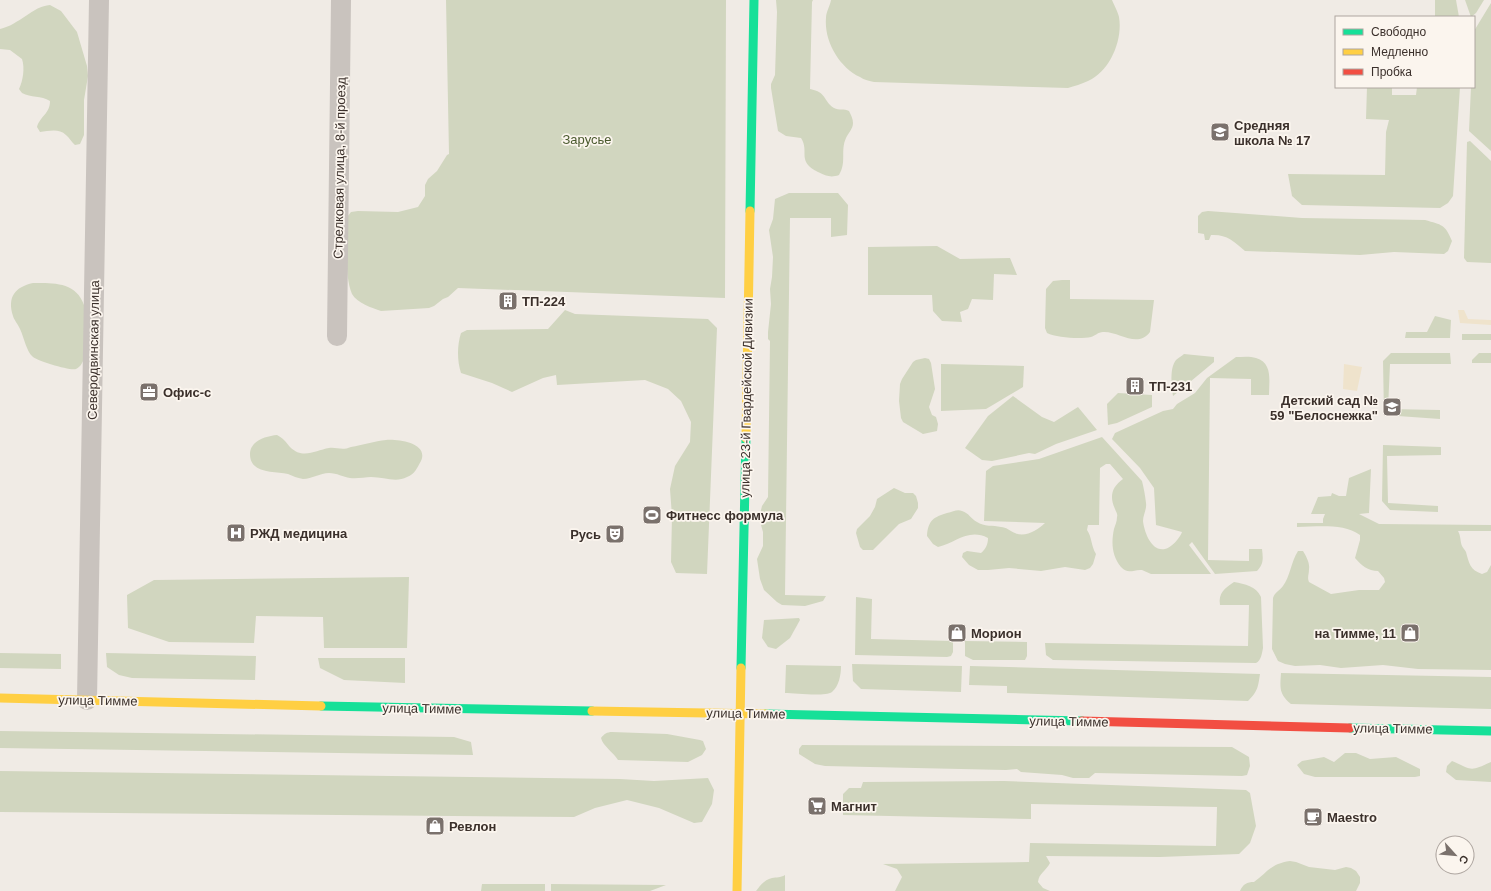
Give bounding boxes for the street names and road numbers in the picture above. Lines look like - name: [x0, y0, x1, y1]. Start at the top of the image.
- street label: Стрелковая улица, 8-й проезд: [330, 77, 349, 259]
- street label: Северодвинская улица: [85, 279, 102, 420]
- street label: улица 23-й Гвардейской Дивизии: [737, 298, 756, 498]
- street label: улица Тимме: [58, 692, 138, 709]
- street label: улица Тимме: [382, 700, 462, 717]
- street label: улица Тимме: [706, 705, 786, 722]
- street label: улица Тимме: [1029, 713, 1109, 730]
- street label: улица Тимме: [1353, 720, 1433, 737]

